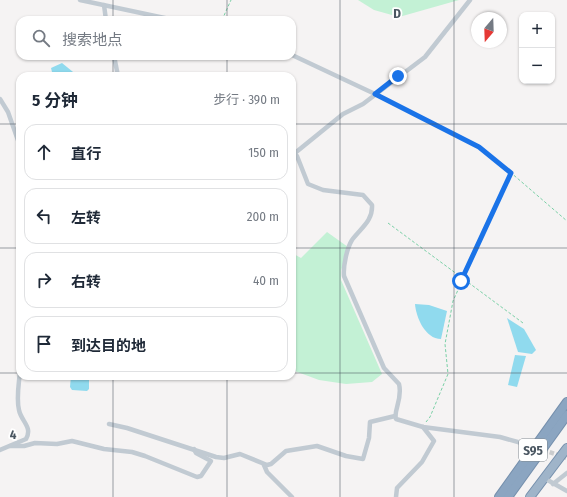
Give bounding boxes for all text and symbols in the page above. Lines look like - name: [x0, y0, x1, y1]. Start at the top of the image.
- text: D: [393, 6, 401, 21]
- north arrow: [471, 12, 507, 48]
- map controls: [519, 12, 555, 84]
- button: +: [519, 12, 555, 48]
- search box: [16, 16, 296, 60]
- icon: search: [30, 27, 52, 49]
- text: 搜索地点: [62, 31, 122, 49]
- button: −: [519, 48, 555, 84]
- route end: [389, 67, 407, 85]
- text: 5 分钟: [32, 90, 78, 111]
- text: 步行 · 390 m: [213, 92, 280, 107]
- icon: ahead: [33, 141, 55, 163]
- text: 直行: [71, 145, 101, 163]
- text: 150 m: [248, 145, 279, 160]
- icon: left: [33, 205, 55, 227]
- text: 左转: [71, 209, 101, 227]
- text: 200 m: [247, 209, 279, 224]
- icon: right: [33, 269, 55, 291]
- route start: [452, 272, 470, 290]
- text: 右转: [71, 273, 101, 291]
- text: 40 m: [253, 273, 279, 288]
- icon: arrive: [33, 333, 55, 355]
- text: 到达目的地: [71, 337, 146, 355]
- text: 4: [10, 427, 17, 442]
- road number: S95: [519, 439, 547, 461]

